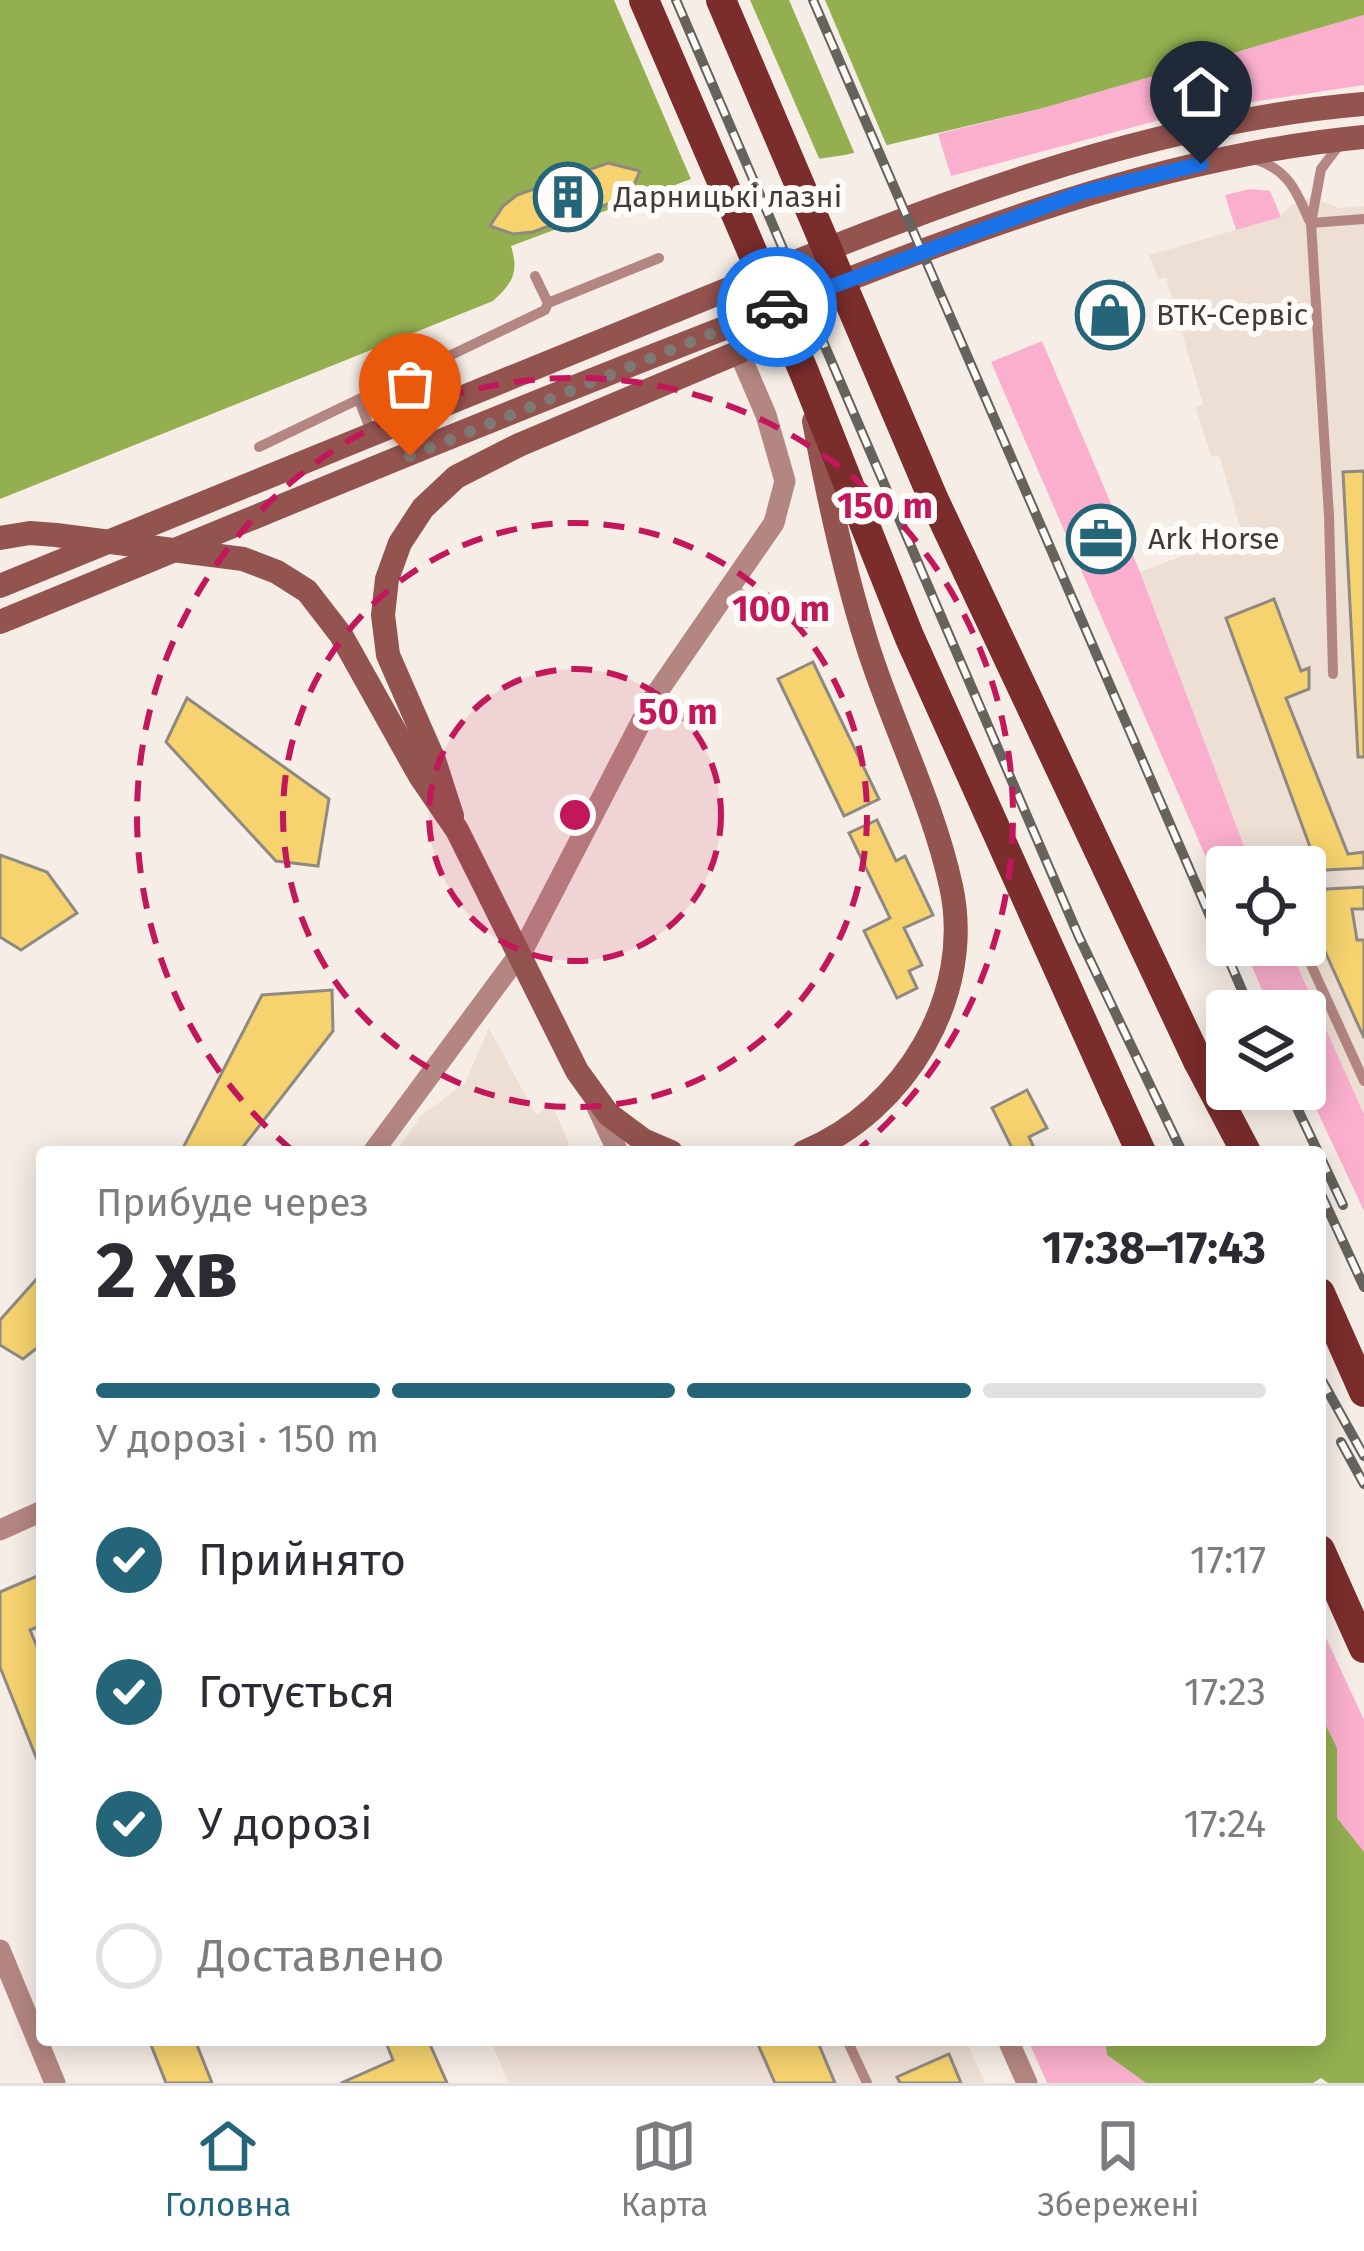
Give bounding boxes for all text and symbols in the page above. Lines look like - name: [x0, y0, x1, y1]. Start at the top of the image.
- pin: [1150, 41, 1252, 164]
- icon: home: [1168, 59, 1234, 125]
- building icon: Дарницькі лазні: [533, 162, 603, 232]
- place label: Дарницькі лазні: [613, 179, 842, 215]
- courier: [717, 247, 837, 367]
- icon: car: [744, 274, 810, 340]
- shop icon: ВТК-Сервіс: [1075, 280, 1145, 350]
- place label: ВТК-Сервіс: [1156, 297, 1308, 333]
- pin: [359, 333, 461, 456]
- icon: bag: [377, 351, 443, 417]
- text: 150 m: [837, 484, 933, 528]
- office icon: Ark Horse: [1066, 504, 1136, 574]
- place label: Ark Horse: [1148, 521, 1280, 557]
- text: 100 m: [732, 587, 830, 631]
- text: 50 m: [638, 690, 718, 734]
- centre of rings: [554, 794, 596, 836]
- map controls: [1206, 846, 1326, 1110]
- button: locate: [1206, 846, 1326, 966]
- button: layers: [1206, 990, 1326, 1110]
- text: Прибуде через: [96, 1180, 369, 1226]
- text: 17:38–17:43: [1042, 1221, 1266, 1275]
- text: 2 хв: [96, 1224, 238, 1318]
- text: У дорозі · 150 m: [96, 1416, 379, 1462]
- icon: check: [96, 1527, 162, 1593]
- text: Прийнято: [198, 1533, 406, 1587]
- text: 17:17: [1190, 1537, 1266, 1583]
- icon: check: [96, 1659, 162, 1725]
- text: Готується: [198, 1665, 395, 1719]
- text: 17:23: [1184, 1669, 1266, 1715]
- icon: check: [96, 1791, 162, 1857]
- text: У дорозі: [198, 1797, 373, 1851]
- text: 17:24: [1183, 1801, 1266, 1847]
- text: Доставлено: [198, 1929, 445, 1983]
- tab: Головна: [165, 2113, 291, 2225]
- tab: Карта: [621, 2113, 708, 2225]
- tab: Збережені: [1037, 2113, 1199, 2225]

